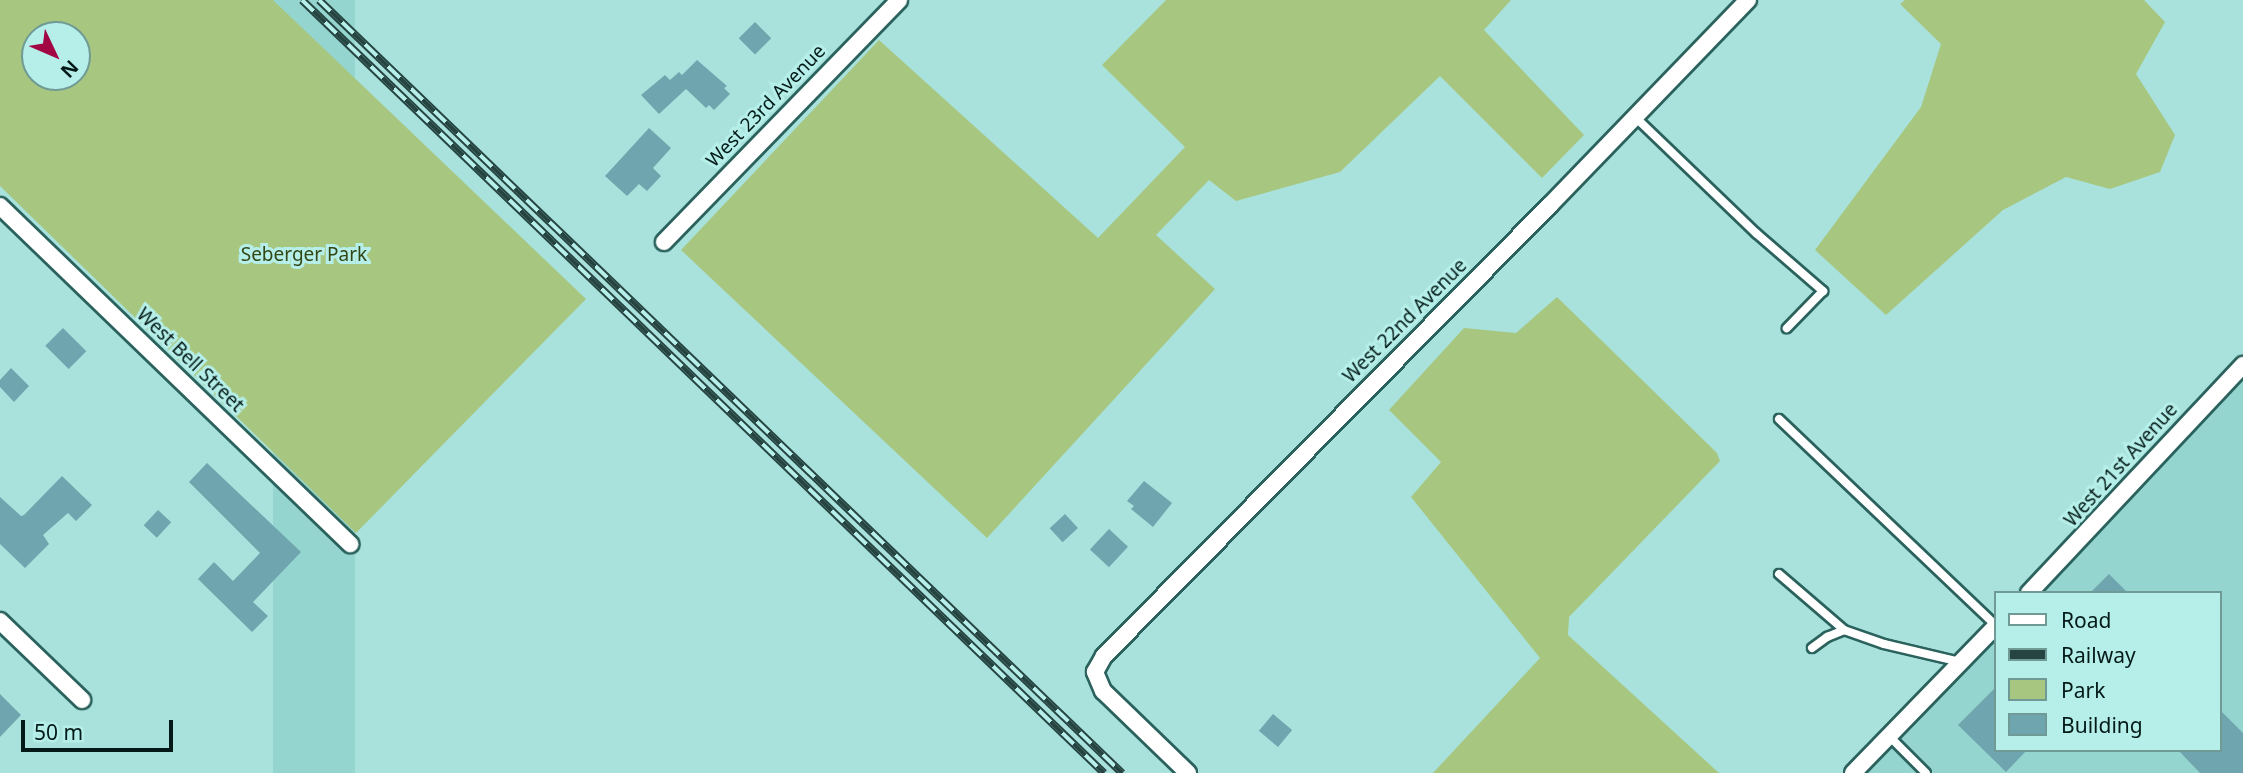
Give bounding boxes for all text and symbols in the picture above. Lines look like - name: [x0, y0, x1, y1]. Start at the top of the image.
- north arrow: [21, 21, 91, 91]
- street label: West 23rd Avenue: [702, 40, 830, 172]
- text: N: [55, 55, 84, 84]
- park label: Seberger Park: [241, 244, 367, 266]
- street label: West 22nd Avenue: [1338, 254, 1472, 388]
- street label: West Bell Street: [132, 303, 248, 417]
- street label: West 21st Avenue: [2060, 399, 2182, 531]
- legend: [1994, 591, 2222, 752]
- text: Road: [2061, 606, 2111, 634]
- text: Railway: [2061, 641, 2136, 669]
- text: Park: [2061, 676, 2105, 704]
- scale bar: [24, 706, 177, 750]
- text: Building: [2061, 711, 2143, 739]
- text: 50 m: [34, 718, 83, 746]

